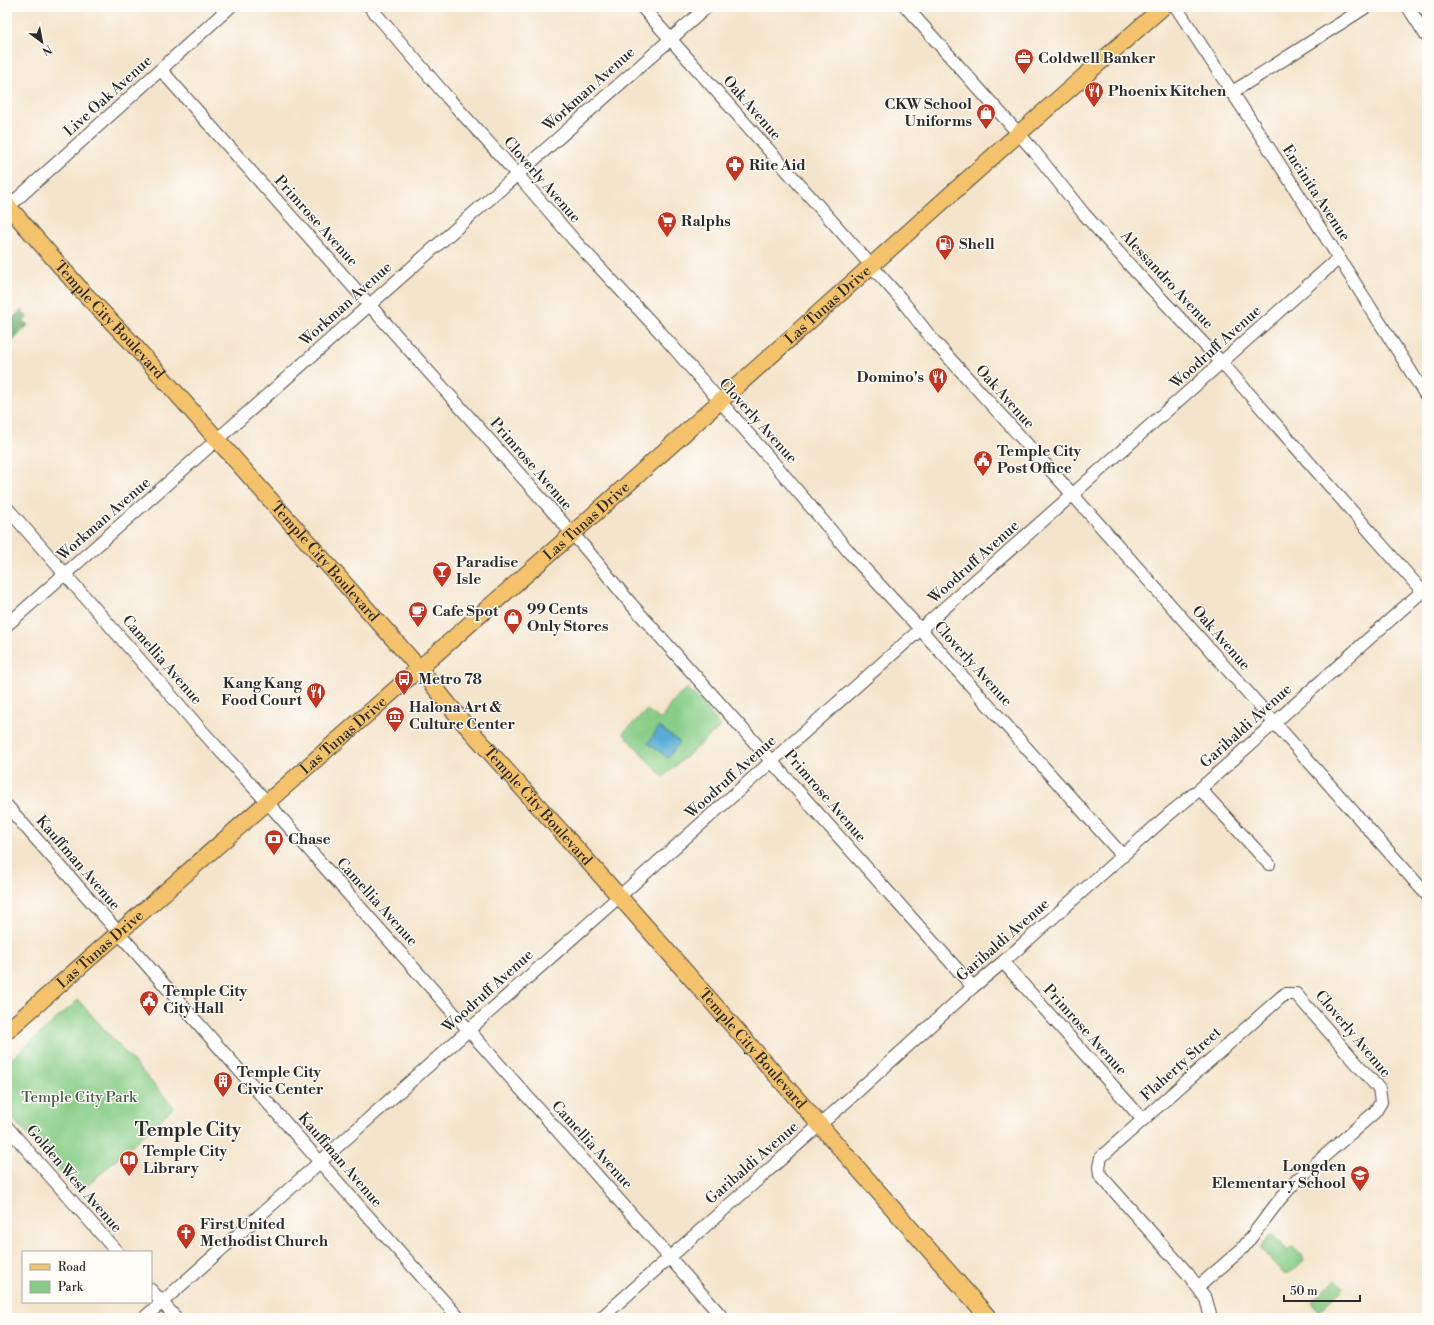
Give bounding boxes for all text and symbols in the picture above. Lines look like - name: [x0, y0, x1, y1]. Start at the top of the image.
- north arrow: [22, 22, 62, 62]
- text: N: [39, 41, 54, 58]
- street label: Workman Avenue: [538, 43, 639, 136]
- office icon: Coldwell Banker: [1013, 47, 1035, 75]
- place label: Coldwell Banker: [1038, 49, 1156, 68]
- street label: Live Oak Avenue: [60, 51, 156, 141]
- street label: Oak Avenue: [719, 72, 785, 144]
- restaurant icon: Phoenix Kitchen: [1083, 80, 1105, 108]
- place label: Phoenix Kitchen: [1108, 82, 1227, 101]
- place label: CKW School Uniforms: [885, 95, 972, 131]
- shop icon: CKW School Uniforms: [975, 102, 997, 130]
- street label: Cloverly Avenue: [499, 133, 585, 227]
- street label: Encinita Avenue: [1278, 141, 1354, 245]
- pharmacy icon: Rite Aid: [724, 154, 746, 182]
- place label: Rite Aid: [749, 156, 806, 175]
- street label: Primrose Avenue: [270, 171, 362, 271]
- supermarket icon: Ralphs: [656, 210, 678, 238]
- place label: Ralphs: [681, 212, 731, 231]
- street label: Alessandro Avenue: [1116, 226, 1218, 333]
- fuel station icon: Shell: [934, 233, 956, 261]
- place label: Shell: [959, 235, 995, 254]
- street label: Temple City Boulevard: [50, 257, 169, 383]
- street label: Workman Avenue: [295, 258, 396, 351]
- street label: Las Tunas Drive: [781, 261, 875, 348]
- street label: Woodruff Avenue: [1166, 301, 1265, 393]
- street label: Oak Avenue: [971, 361, 1039, 433]
- restaurant icon: Domino's: [927, 366, 949, 394]
- place label: Domino's: [857, 368, 924, 387]
- street label: Cloverly Avenue: [715, 374, 801, 468]
- street label: Primrose Avenue: [486, 414, 576, 514]
- place label: Temple City Post Office: [997, 442, 1082, 478]
- public building icon: Temple City Post Office: [972, 449, 994, 477]
- street label: Workman Avenue: [53, 473, 155, 565]
- street label: Las Tunas Drive: [539, 477, 634, 564]
- street label: Temple City Boulevard: [267, 498, 383, 626]
- street label: Woodruff Avenue: [924, 516, 1023, 608]
- place label: Paradise Isle: [456, 553, 518, 589]
- bar icon: Paradise Isle: [431, 560, 453, 588]
- cafe icon: Cafe Spot: [407, 600, 429, 628]
- place label: 99 Cents Only Stores: [527, 600, 608, 636]
- place label: Cafe Spot: [432, 602, 499, 621]
- street label: Oak Avenue: [1188, 602, 1254, 674]
- shop icon: 99 Cents Only Stores: [502, 607, 524, 635]
- street label: Camellia Avenue: [118, 611, 206, 709]
- street label: Cloverly Avenue: [930, 617, 1016, 711]
- bus stop icon: Metro 78: [393, 668, 415, 696]
- place label: Metro 78: [418, 670, 483, 689]
- place label: Kang Kang Food Court: [221, 674, 303, 710]
- street label: Garibaldi Avenue: [1196, 680, 1296, 772]
- restaurant icon: Kang Kang Food Court: [305, 681, 327, 709]
- street label: Las Tunas Drive: [296, 692, 391, 778]
- place label: Halona Art & Culture Center: [409, 698, 516, 734]
- museum icon: Halona Art & Culture Center: [384, 705, 406, 733]
- street label: Woodruff Avenue: [681, 731, 780, 823]
- street label: Temple City Boulevard: [480, 742, 597, 870]
- street label: Primrose Avenue: [780, 746, 870, 846]
- street label: Kauffman Avenue: [32, 812, 124, 914]
- bank icon: Chase: [263, 828, 285, 856]
- place label: Chase: [288, 830, 331, 849]
- street label: Camellia Avenue: [332, 854, 422, 950]
- street label: Garibaldi Avenue: [953, 894, 1053, 986]
- street label: Las Tunas Drive: [53, 906, 147, 992]
- street label: Woodruff Avenue: [438, 945, 537, 1037]
- street label: Primrose Avenue: [1039, 980, 1131, 1080]
- place label: Temple City City Hall: [163, 982, 248, 1018]
- street label: Temple City Boulevard: [695, 984, 811, 1113]
- street label: Cloverly Avenue: [1311, 986, 1395, 1082]
- public building icon: Temple City City Hall: [138, 989, 160, 1017]
- street label: Flaherty Street: [1137, 1022, 1226, 1105]
- place label: Temple City Civic Center: [237, 1063, 324, 1099]
- building icon: Temple City Civic Center: [212, 1070, 234, 1098]
- park label: Temple City Park: [21, 1088, 138, 1107]
- street label: Camellia Avenue: [547, 1097, 637, 1193]
- street label: Kauffman Avenue: [294, 1109, 386, 1211]
- street label: Garibaldi Avenue: [702, 1117, 802, 1209]
- district label: Temple City: [135, 1118, 242, 1142]
- street label: Golden West Avenue: [22, 1121, 126, 1237]
- place label: Temple City Library: [143, 1142, 228, 1178]
- library icon: Temple City Library: [118, 1149, 140, 1177]
- place label: Longden Elementary School: [1212, 1157, 1347, 1193]
- school or university icon: Longden Elementary School: [1349, 1164, 1371, 1192]
- place label: First United Methodist Church: [200, 1215, 329, 1251]
- church icon: First United Methodist Church: [175, 1222, 197, 1250]
- legend: [22, 1251, 152, 1303]
- text: Road: [58, 1260, 86, 1275]
- scale bar: [1284, 1277, 1360, 1303]
- text: Park: [58, 1280, 84, 1295]
- text: 50 m: [1290, 1284, 1318, 1299]

